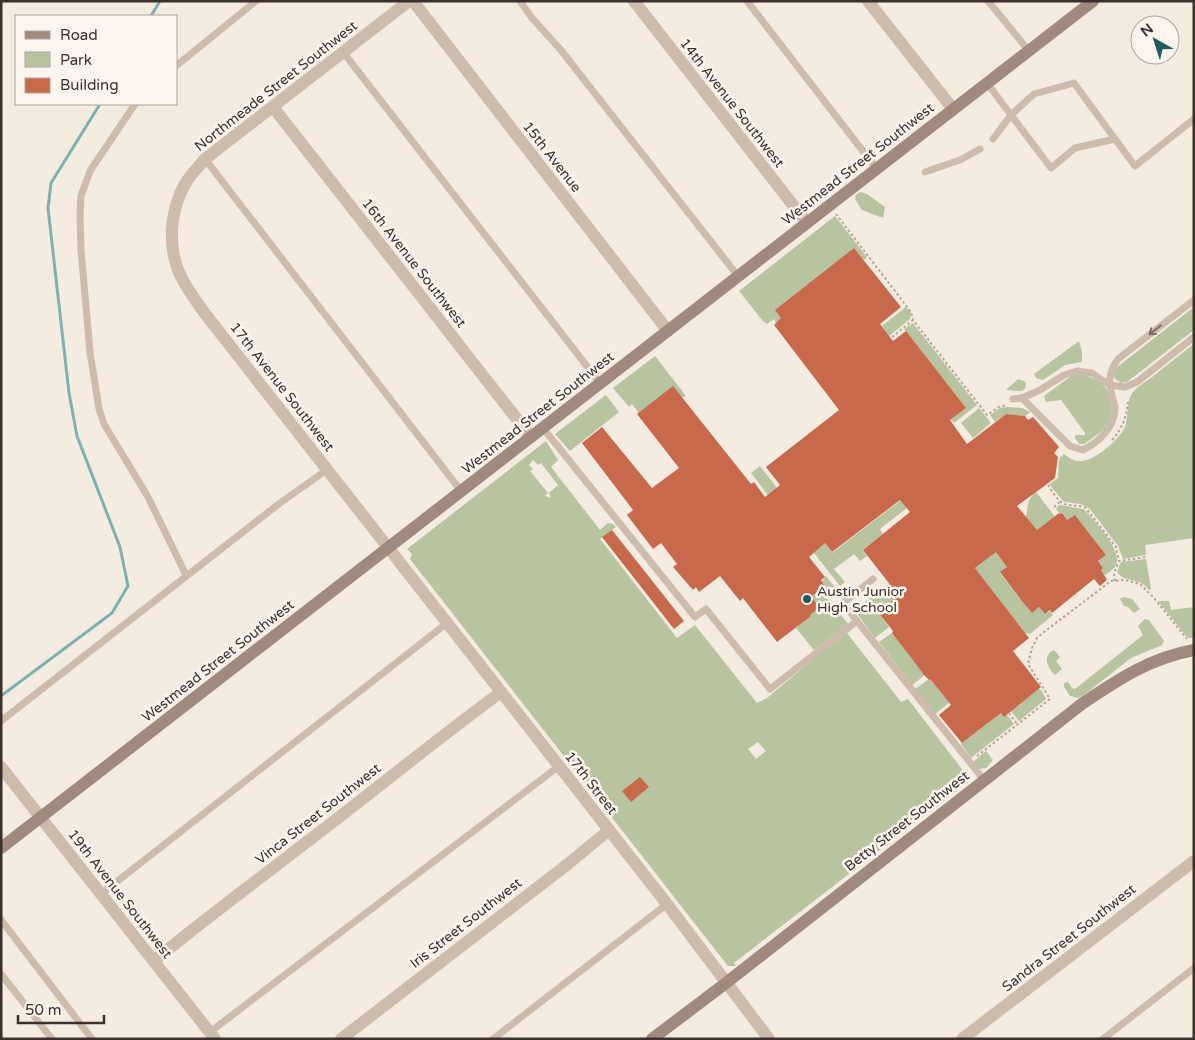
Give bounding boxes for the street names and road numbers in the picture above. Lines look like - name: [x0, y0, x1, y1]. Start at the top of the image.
- street label: Northmeade Street Southwest: [191, 17, 361, 155]
- street label: 14th Avenue Southwest: [676, 35, 788, 171]
- street label: Westmead Street Southwest: [778, 99, 938, 229]
- street label: 15th Avenue: [519, 118, 585, 196]
- street label: 16th Avenue Southwest: [358, 195, 470, 331]
- street label: 17th Avenue Southwest: [226, 319, 338, 455]
- street label: Westmead Street Southwest: [458, 348, 618, 478]
- street label: Westmead Street Southwest: [138, 596, 298, 726]
- street label: 17th Street: [561, 748, 621, 818]
- street label: Vinca Street Southwest: [252, 759, 385, 868]
- street label: Betty Street Southwest: [841, 767, 973, 875]
- street label: 19th Avenue Southwest: [64, 826, 176, 962]
- street label: Iris Street Southwest: [407, 874, 526, 972]
- street label: Sandra Street Southwest: [999, 880, 1140, 995]

